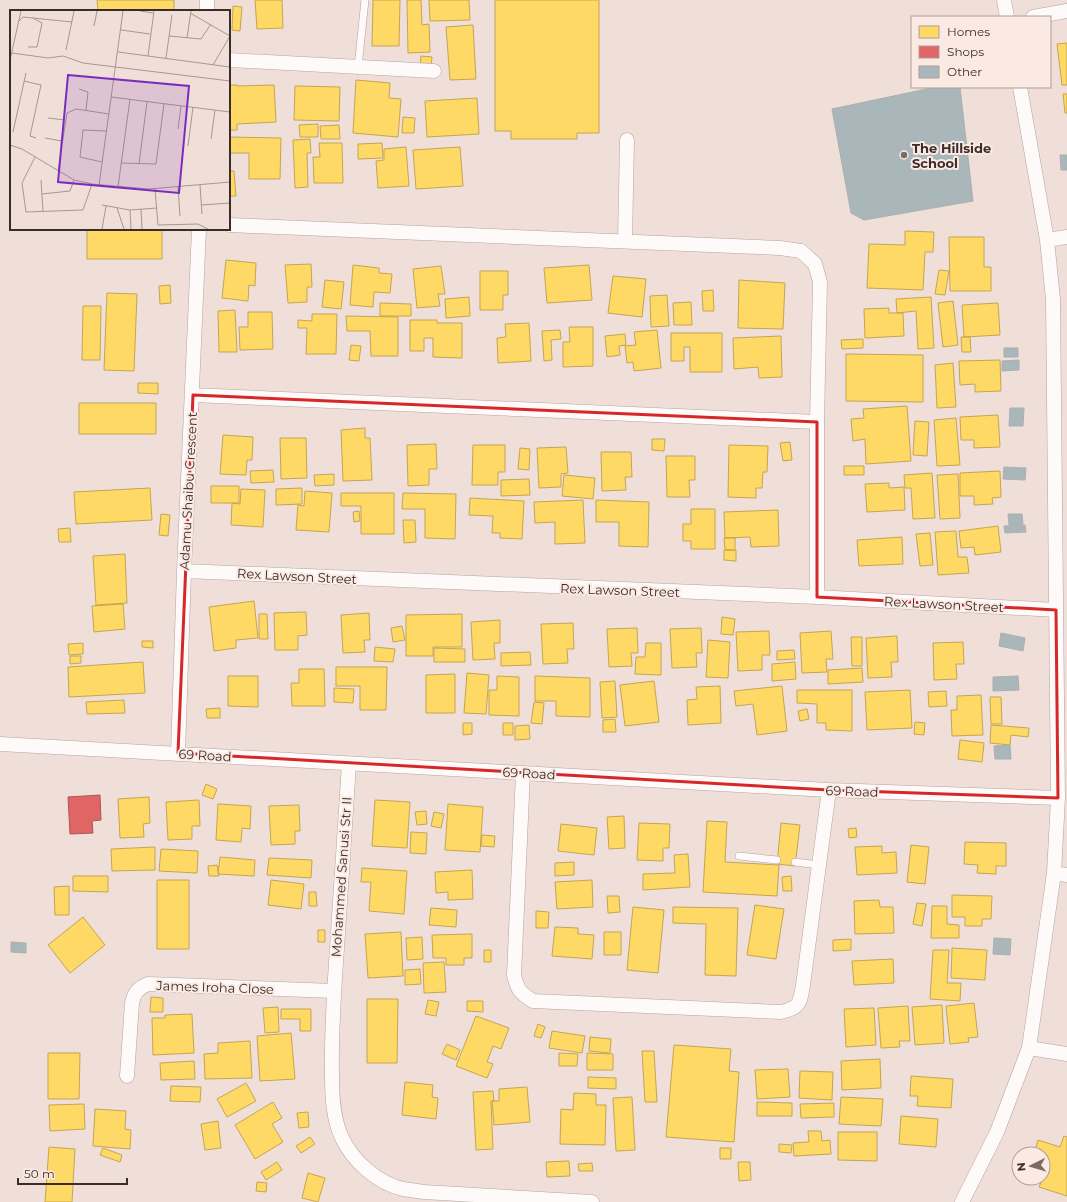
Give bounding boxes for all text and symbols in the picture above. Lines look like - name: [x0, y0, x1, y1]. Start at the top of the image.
- inset map: [10, 10, 230, 230]
- legend: [911, 16, 1051, 88]
- text: Homes: [947, 24, 990, 39]
- text: Shops: [947, 44, 984, 59]
- text: Other: [947, 64, 982, 79]
- place label: The Hillside School: [912, 140, 991, 171]
- marker: The Hillside School: [899, 150, 909, 160]
- street label: Adamu Shaibu Crescent: [176, 412, 200, 570]
- street label: Rex Lawson Street: [237, 565, 357, 587]
- street label: Rex Lawson Street: [560, 580, 680, 600]
- street label: Rex Lawson Street: [884, 593, 1004, 615]
- street label: 69 Road: [178, 746, 232, 764]
- street label: 69 Road: [502, 764, 556, 782]
- street label: 69 Road: [825, 782, 879, 800]
- street label: Mohammed Sanusi Str II: [327, 796, 355, 958]
- street label: James Iroha Close: [155, 977, 274, 997]
- north arrow: [1011, 1146, 1051, 1186]
- scale bar: [18, 1160, 127, 1186]
- text: N: [1014, 1162, 1028, 1172]
- text: 50 m: [24, 1166, 55, 1181]

